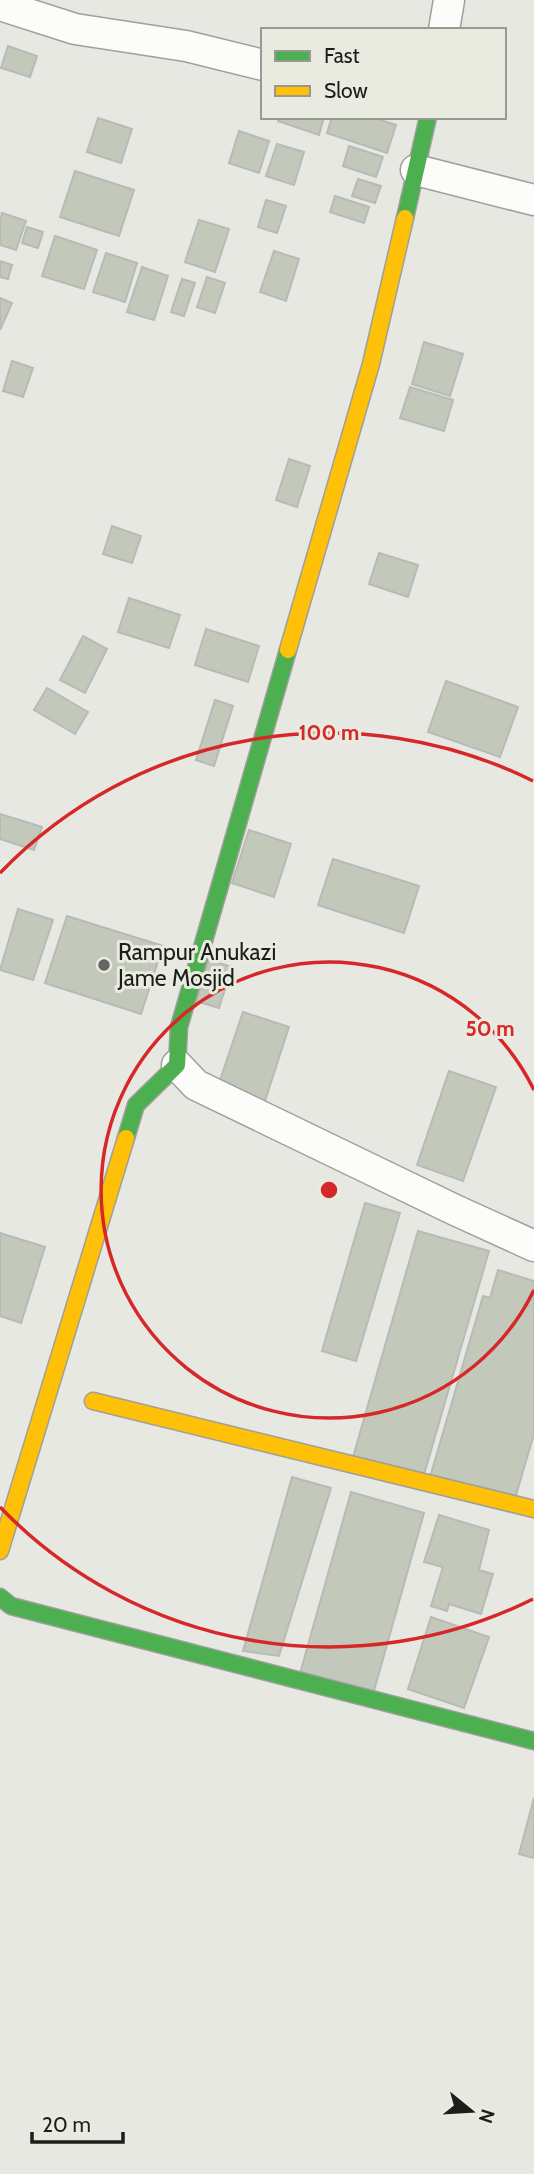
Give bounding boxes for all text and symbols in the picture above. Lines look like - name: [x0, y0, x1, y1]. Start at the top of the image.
- legend: [261, 28, 506, 119]
- text: Fast: [324, 43, 360, 68]
- text: Slow: [324, 78, 368, 103]
- text: 100 m: [299, 720, 359, 745]
- place label: Rampur Anukazi Jame Mosjid: [117, 938, 276, 992]
- marker: Rampur Anukazi Jame Mosjid: [96, 957, 112, 973]
- text: 50 m: [465, 1016, 515, 1041]
- centre of rings: [317, 1178, 341, 1202]
- north arrow: [436, 2076, 506, 2146]
- scale bar: [32, 2100, 122, 2144]
- text: N: [474, 2106, 500, 2126]
- text: 20 m: [42, 2112, 91, 2137]

